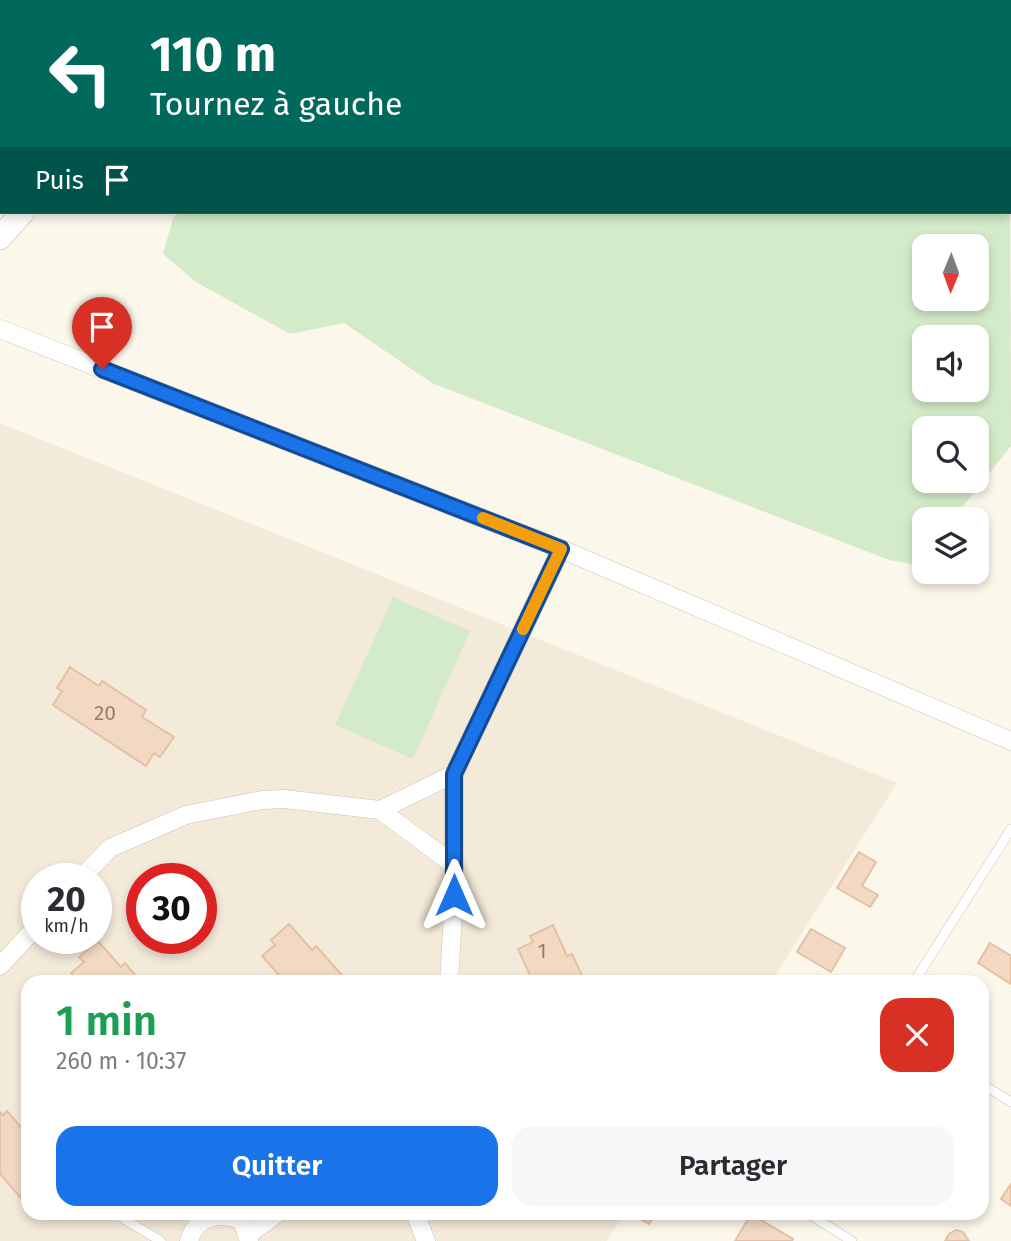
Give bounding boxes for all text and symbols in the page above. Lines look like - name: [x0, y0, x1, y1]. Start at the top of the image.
- text: 110 m: [150, 25, 276, 84]
- icon: left: [35, 28, 126, 119]
- text: Tournez à gauche: [150, 85, 402, 123]
- icon: arrive: [98, 161, 136, 199]
- text: Puis: [35, 165, 84, 196]
- north arrow: [912, 234, 989, 312]
- map controls: [912, 234, 989, 584]
- pin: [72, 297, 132, 369]
- icon: arrive: [83, 308, 121, 346]
- button: sound: [912, 325, 989, 402]
- button: search: [912, 416, 989, 493]
- button: layers: [912, 507, 989, 584]
- house number: 20: [94, 700, 116, 726]
- position arrow: [417, 858, 491, 932]
- speed limit sign: 30: [126, 863, 217, 954]
- text: 20: [47, 878, 86, 920]
- text: km/h: [44, 915, 89, 937]
- house number: 1: [537, 938, 547, 964]
- text: 1 min: [56, 996, 157, 1046]
- button: close: [880, 998, 954, 1072]
- text: 260 m · 10:37: [56, 1047, 186, 1075]
- button: Quitter: [56, 1126, 498, 1206]
- button: Partager: [512, 1126, 954, 1206]

